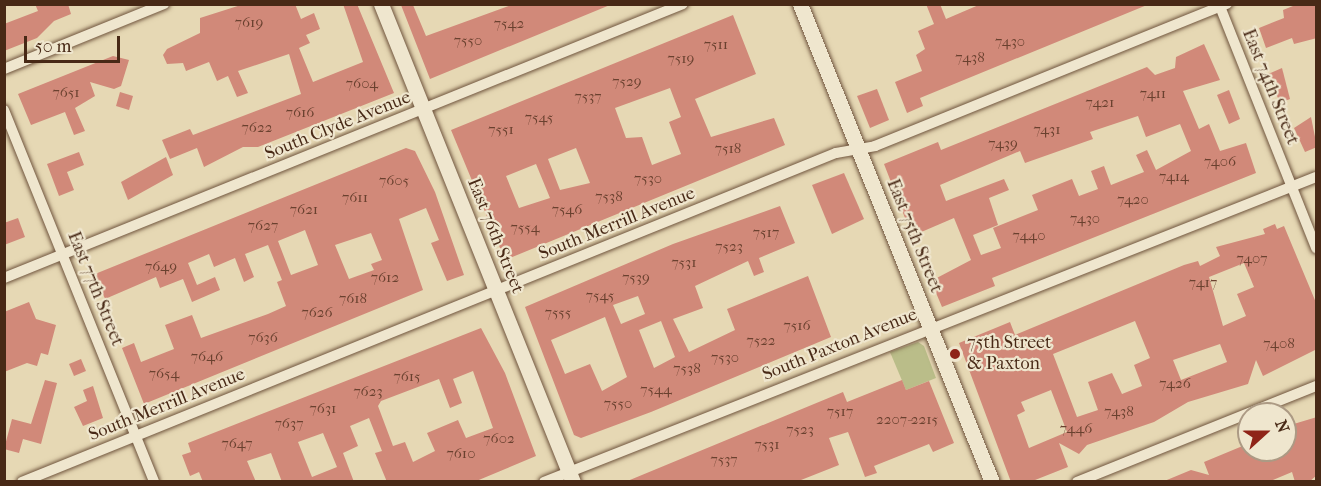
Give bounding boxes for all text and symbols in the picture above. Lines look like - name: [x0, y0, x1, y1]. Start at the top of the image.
- house number: 7619: [235, 14, 263, 32]
- house number: 7542: [494, 15, 524, 33]
- scale bar: [27, 24, 123, 62]
- street label: East 74th Street: [1237, 26, 1303, 148]
- house number: 7550: [454, 32, 482, 50]
- house number: 7430: [995, 33, 1025, 51]
- text: 50 m: [35, 36, 71, 57]
- house number: 7511: [704, 36, 728, 54]
- house number: 7438: [955, 49, 985, 67]
- house number: 7519: [668, 50, 694, 68]
- house number: 7529: [612, 73, 642, 91]
- house number: 7604: [346, 75, 378, 93]
- house number: 7651: [52, 84, 80, 102]
- house number: 7411: [1140, 85, 1166, 103]
- street label: South Clyde Avenue: [262, 87, 414, 165]
- house number: 7537: [574, 88, 602, 106]
- house number: 7421: [1086, 94, 1114, 112]
- house number: 7616: [286, 104, 314, 122]
- house number: 7545: [525, 109, 553, 127]
- house number: 7622: [242, 119, 272, 137]
- house number: 7551: [488, 121, 514, 139]
- house number: 7431: [1033, 121, 1061, 139]
- house number: 7439: [988, 135, 1018, 153]
- house number: 7518: [715, 140, 741, 158]
- house number: 7406: [1204, 153, 1236, 171]
- house number: 7414: [1159, 168, 1189, 186]
- house number: 7530: [634, 170, 662, 188]
- house number: 7605: [379, 172, 409, 190]
- street label: East 76th Street: [462, 175, 528, 297]
- street label: East 75th Street: [881, 176, 947, 296]
- street label: South Merrill Avenue: [536, 183, 698, 265]
- house number: 7538: [595, 188, 623, 206]
- house number: 7611: [342, 189, 368, 207]
- house number: 7420: [1117, 191, 1149, 209]
- house number: 7621: [290, 201, 318, 219]
- house number: 7546: [552, 201, 582, 219]
- house number: 7430: [1070, 210, 1100, 228]
- house number: 7627: [248, 217, 278, 235]
- house number: 7554: [511, 219, 539, 237]
- house number: 7517: [753, 224, 779, 242]
- house number: 7440: [1013, 227, 1045, 245]
- street label: East 77th Street: [62, 229, 128, 349]
- house number: 7523: [715, 238, 743, 256]
- house number: 7407: [1236, 250, 1268, 268]
- house number: 7531: [671, 254, 697, 272]
- house number: 7649: [145, 258, 177, 276]
- house number: 7612: [371, 269, 399, 287]
- house number: 7539: [622, 269, 650, 287]
- house number: 7417: [1189, 274, 1217, 292]
- house number: 7545: [586, 287, 614, 305]
- house number: 7618: [339, 290, 367, 308]
- house number: 7626: [301, 304, 333, 322]
- house number: 7555: [545, 304, 571, 322]
- street label: South Paxton Avenue: [759, 304, 921, 386]
- house number: 7516: [783, 317, 811, 335]
- house number: 7636: [248, 329, 278, 347]
- house number: 7522: [746, 332, 776, 350]
- place label: 75th Street & Paxton: [967, 333, 1051, 376]
- house number: 7408: [1263, 335, 1295, 353]
- marker: 75th Street & Paxton: [948, 347, 962, 361]
- house number: 7646: [191, 348, 223, 366]
- house number: 7530: [711, 349, 739, 367]
- house number: 7538: [673, 360, 701, 378]
- street label: South Merrill Avenue: [86, 364, 248, 446]
- house number: 7654: [149, 365, 179, 383]
- house number: 7615: [393, 368, 421, 386]
- house number: 7426: [1159, 375, 1191, 393]
- house number: 7544: [640, 381, 672, 399]
- house number: 7623: [353, 383, 383, 401]
- house number: 7550: [604, 395, 632, 413]
- house number: 7631: [310, 400, 336, 418]
- north arrow: [1237, 402, 1297, 462]
- house number: 7517: [827, 403, 853, 421]
- house number: 7438: [1104, 403, 1134, 421]
- house number: 2207-2215: [876, 411, 938, 429]
- house number: 7637: [275, 415, 303, 433]
- text: N: [1271, 417, 1293, 435]
- house number: 7446: [1060, 420, 1092, 438]
- house number: 7523: [786, 421, 814, 439]
- house number: 7602: [483, 430, 515, 448]
- house number: 7647: [222, 435, 252, 453]
- house number: 7531: [754, 436, 780, 454]
- house number: 7610: [447, 445, 475, 463]
- house number: 7537: [710, 451, 738, 469]

